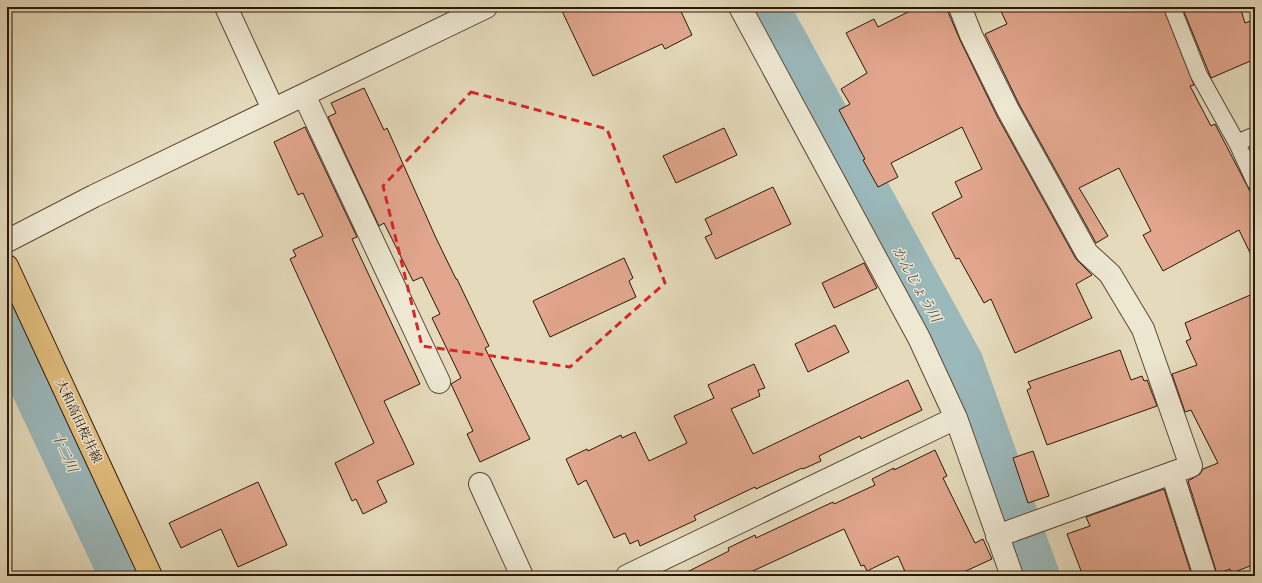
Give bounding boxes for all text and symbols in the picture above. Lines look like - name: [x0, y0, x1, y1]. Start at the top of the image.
- water label: かんじょう川: [889, 243, 946, 327]
- street label: 大和高田桜井線: [52, 376, 106, 466]
- water label: 十二川: [48, 429, 83, 477]

